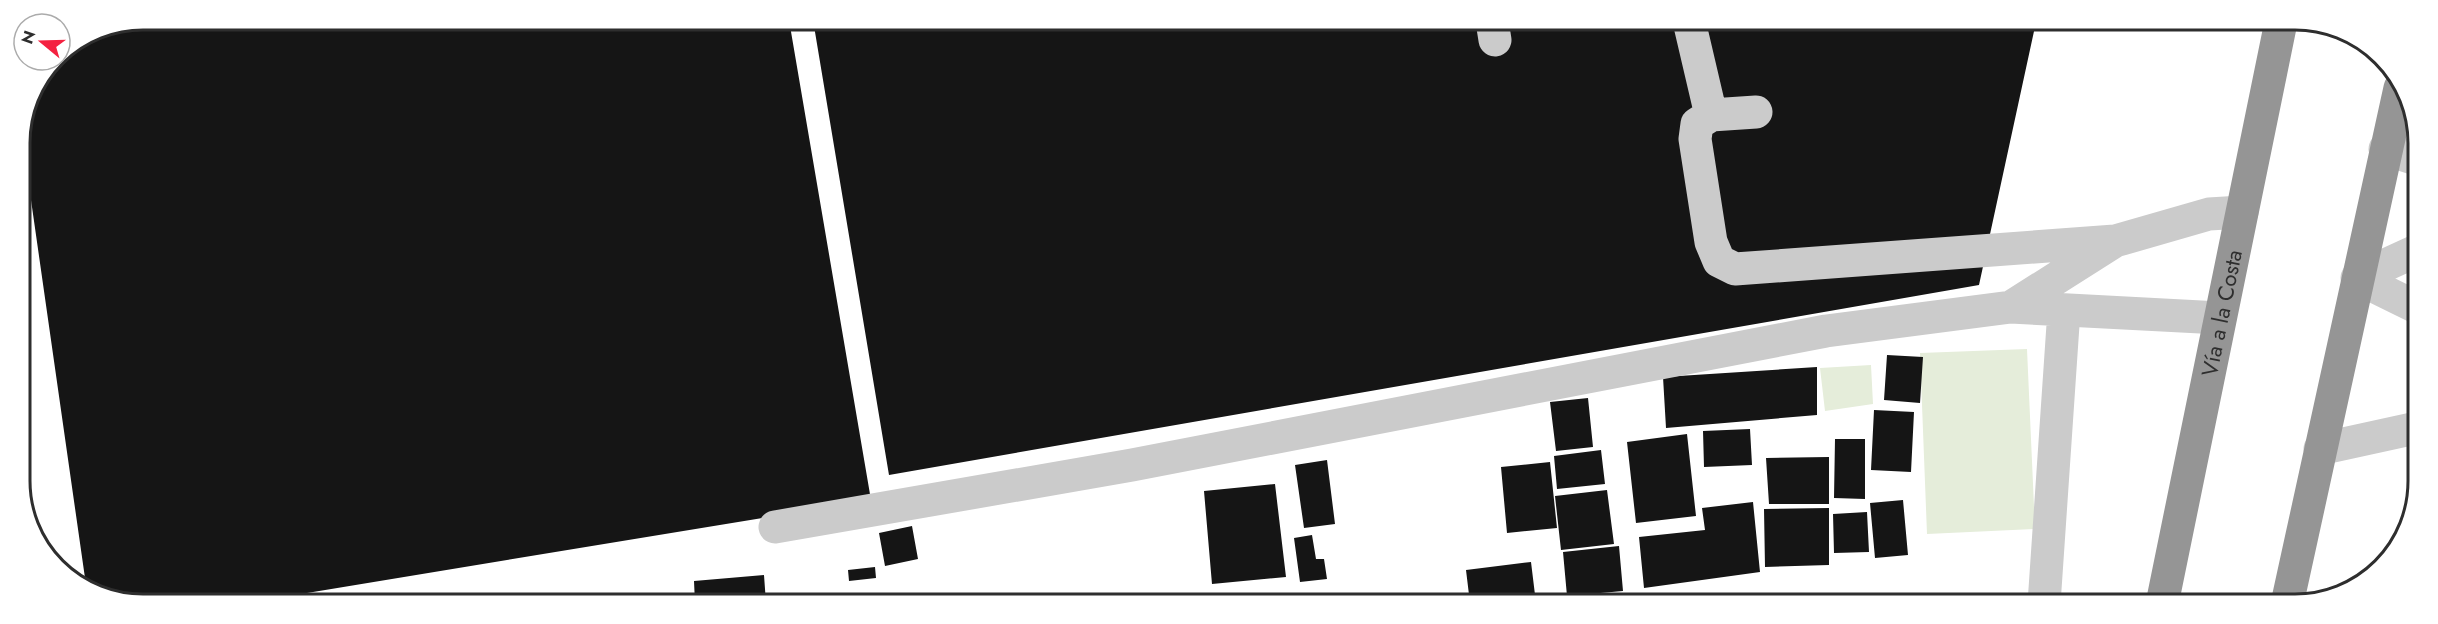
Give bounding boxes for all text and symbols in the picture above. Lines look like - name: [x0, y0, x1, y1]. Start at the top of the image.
- north arrow: [12, 12, 72, 72]
- text: N: [15, 28, 41, 47]
- street label: Vía a la Costa: [2193, 247, 2250, 379]

